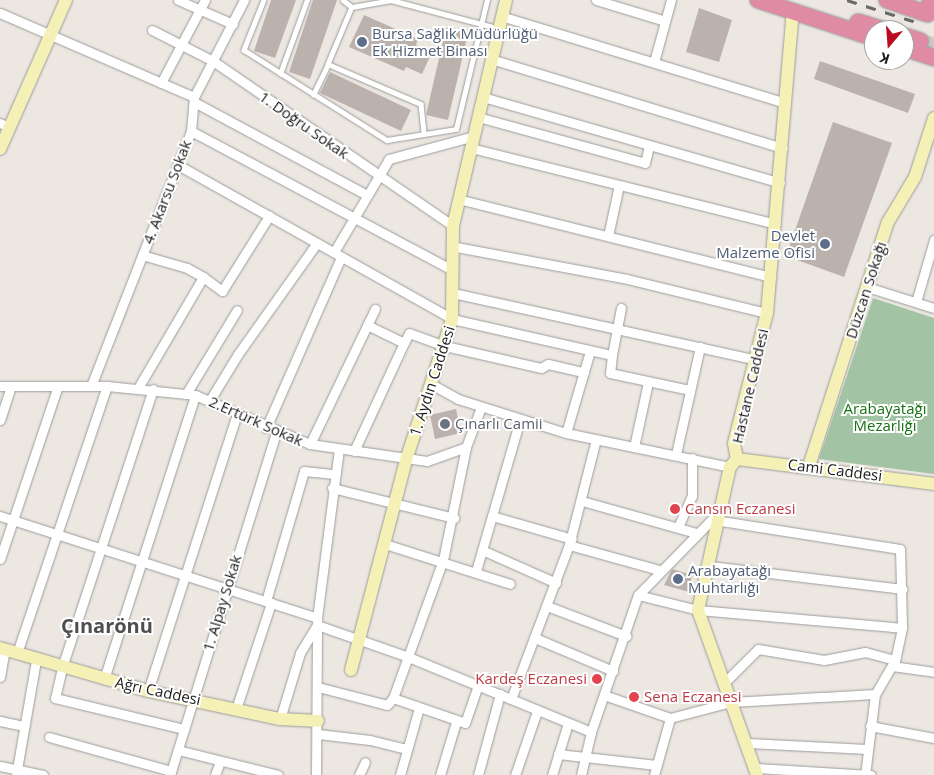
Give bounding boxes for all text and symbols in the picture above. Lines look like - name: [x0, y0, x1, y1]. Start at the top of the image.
- north arrow: [864, 20, 914, 70]
- place label: Bursa Sağlık Müdürlüğü Ek Hizmet Binası: [372, 24, 538, 59]
- marker: Bursa Sağlık Müdürlüğü Ek Hizmet Binası: [356, 36, 368, 48]
- text: K: [877, 48, 892, 69]
- street label: 1. Doğru Sokak: [256, 88, 352, 162]
- street label: 4. Akarsu Sokak: [139, 138, 195, 246]
- place label: Devlet Malzeme Ofisi: [716, 226, 815, 261]
- marker: Devlet Malzeme Ofisi: [819, 238, 831, 250]
- street label: Düzcan Sokağı: [842, 239, 890, 341]
- street label: 1. Aydın Caddesi: [406, 324, 458, 438]
- street label: Hastane Caddesi: [728, 327, 772, 445]
- street label: 2.Ertürk Sokak: [206, 392, 306, 450]
- park label: Arabayatağı Mezarlığı: [844, 399, 926, 434]
- place label: Çınarlı Camii: [455, 415, 543, 433]
- marker: Çınarlı Camii: [439, 418, 451, 430]
- street label: Cami Caddesi: [787, 455, 883, 485]
- place label: Cansın Eczanesi: [685, 500, 795, 518]
- marker: Cansın Eczanesi: [669, 503, 681, 515]
- street label: 1. Alpay Sokak: [199, 553, 245, 653]
- place label: Arabayatağı Muhtarlığı: [688, 561, 771, 596]
- marker: Arabayatağı Muhtarlığı: [672, 573, 684, 585]
- district label: Çınarönü: [61, 613, 153, 637]
- place label: Kardeş Eczanesi: [475, 670, 587, 688]
- street label: Ağrı Caddesi: [114, 673, 202, 709]
- marker: Kardeş Eczanesi: [591, 673, 603, 685]
- place label: Sena Eczanesi: [644, 688, 742, 706]
- marker: Sena Eczanesi: [628, 691, 640, 703]

